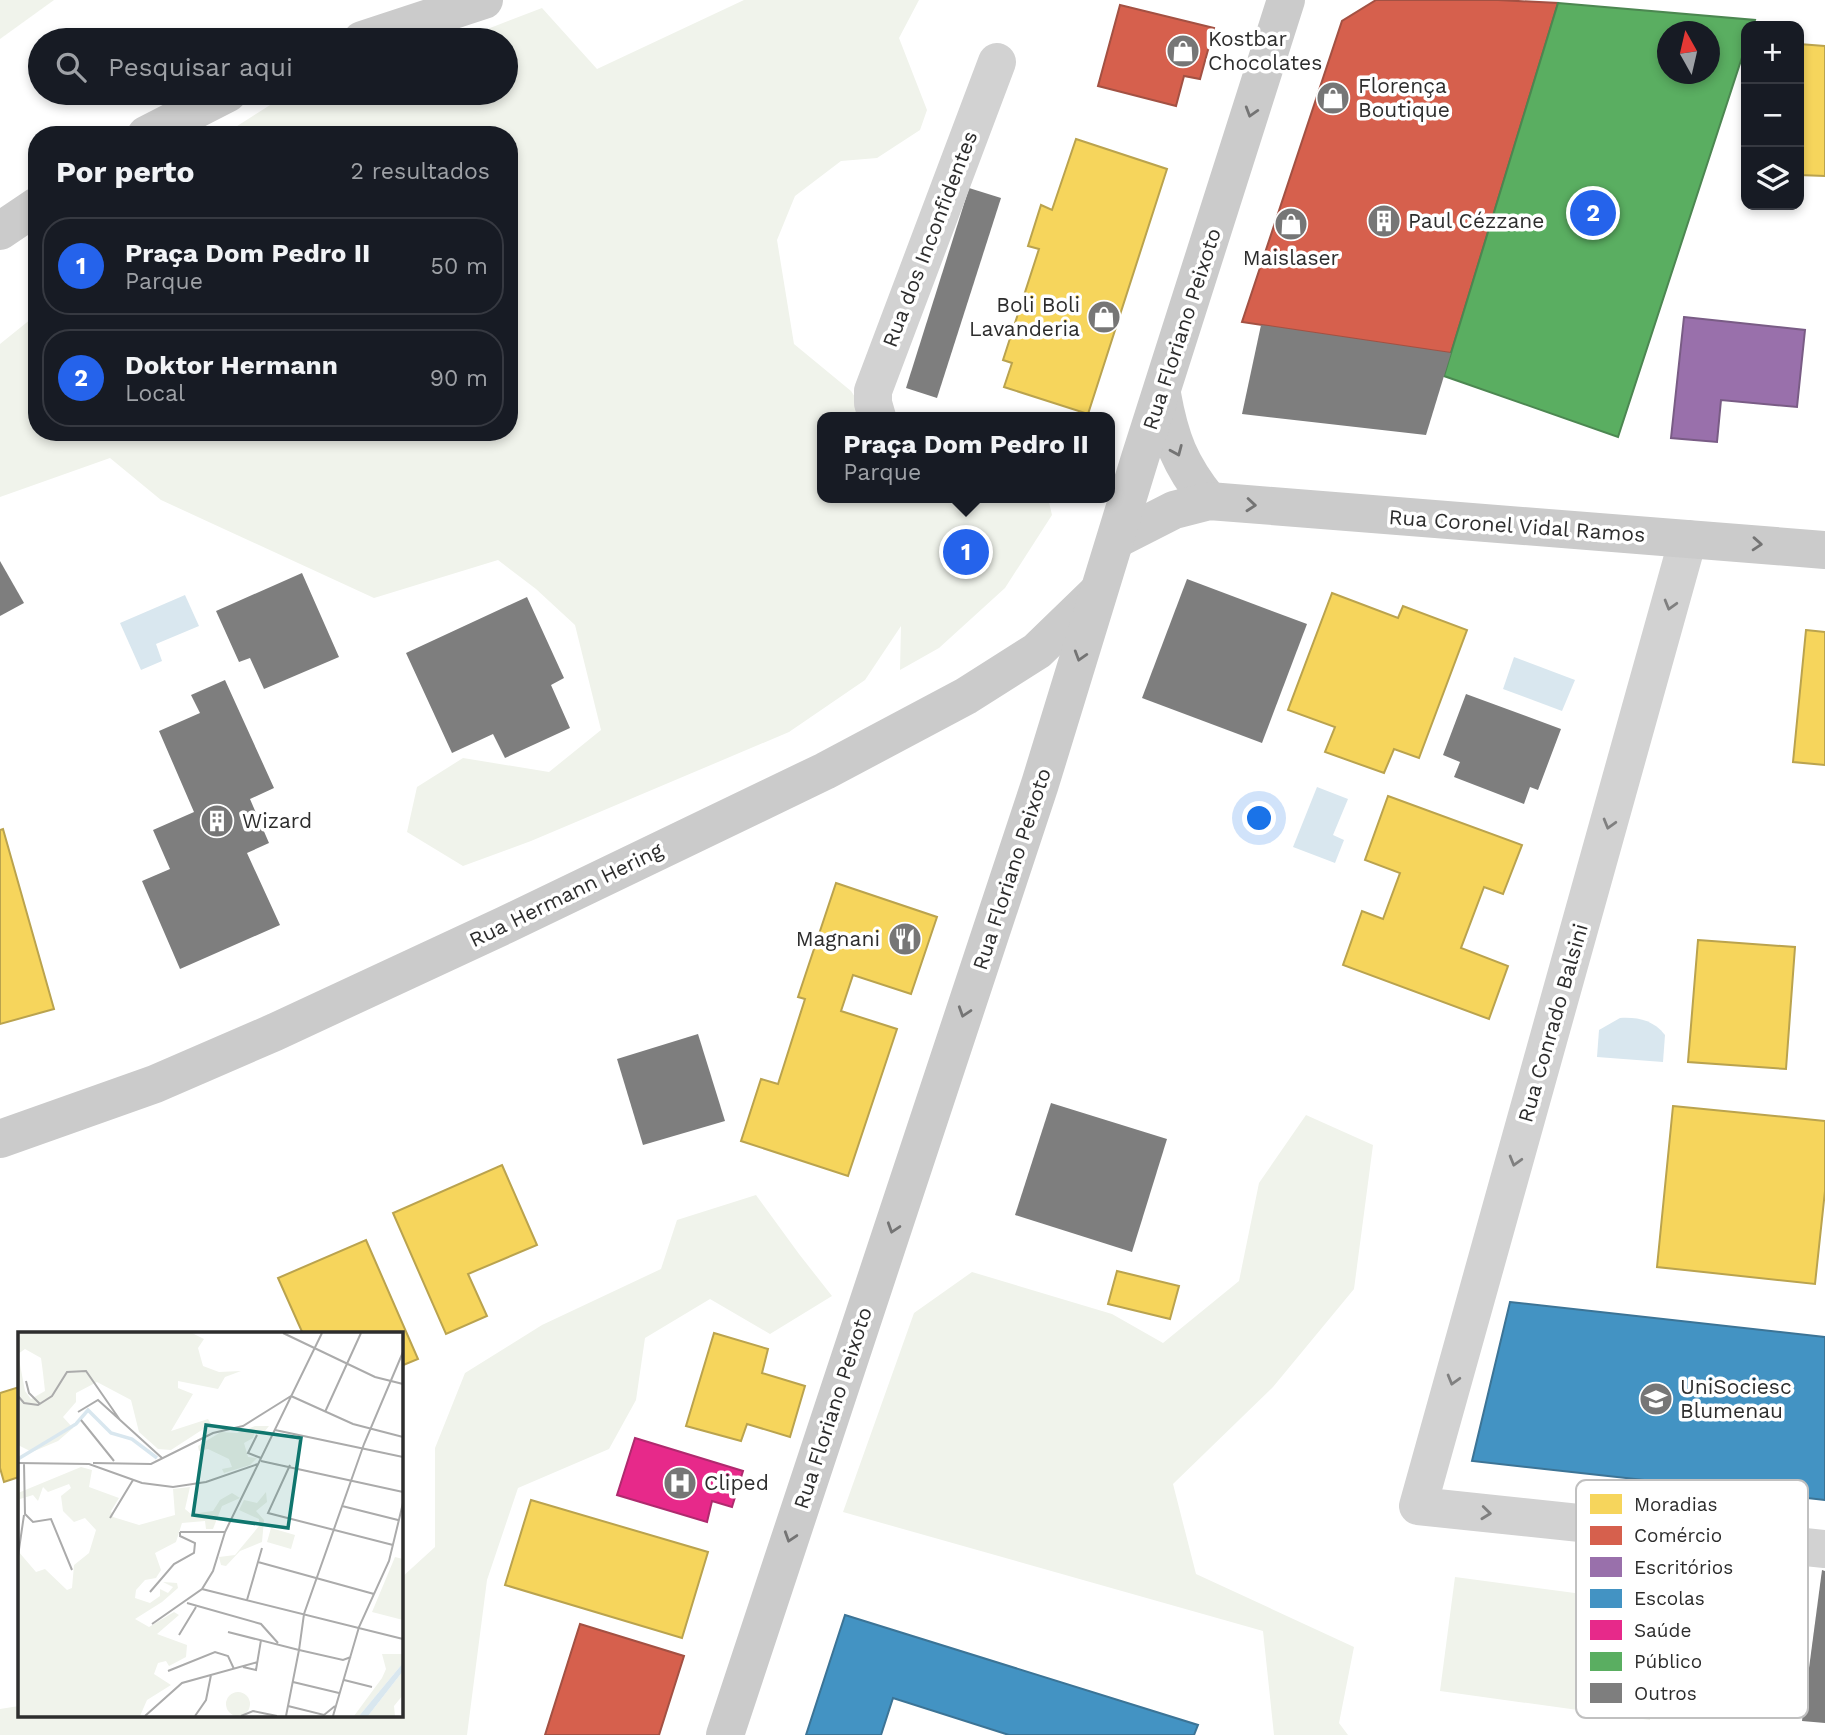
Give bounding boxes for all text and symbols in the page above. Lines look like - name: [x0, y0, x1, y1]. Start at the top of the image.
- north arrow: [1657, 21, 1720, 84]
- map controls: [1741, 21, 1804, 210]
- button: +: [1741, 21, 1804, 84]
- place label: Kostbar Chocolates: [1208, 26, 1322, 75]
- search box: [28, 28, 518, 105]
- shop icon: Kostbar Chocolates: [1164, 32, 1202, 70]
- icon: search: [52, 48, 90, 86]
- text: Pesquisar aqui: [108, 52, 293, 82]
- place label: Florença Boutique: [1358, 73, 1450, 122]
- shop icon: Florença Boutique: [1314, 79, 1352, 117]
- button: −: [1741, 84, 1804, 147]
- one-way arrow: [1244, 105, 1259, 117]
- street label: Rua dos Inconfidentes: [877, 127, 982, 350]
- button: layers: [1741, 147, 1804, 210]
- text: Por perto: [56, 154, 194, 189]
- text: 2 resultados: [351, 158, 490, 185]
- pin: 2: [1570, 187, 1616, 239]
- building icon: Paul Cézzane: [1365, 202, 1403, 240]
- shop icon: Maislaser: [1272, 205, 1310, 243]
- place label: Paul Cézzane: [1408, 208, 1544, 233]
- street label: Rua Floriano Peixoto: [1137, 225, 1226, 433]
- text: Praça Dom Pedro II: [125, 238, 370, 268]
- place label: Maislaser: [1243, 245, 1340, 270]
- text: 1: [76, 253, 86, 280]
- text: 50 m: [431, 253, 488, 280]
- text: Parque: [125, 268, 203, 295]
- place label: Boli Boli Lavanderia: [969, 292, 1080, 341]
- shop icon: Boli Boli Lavanderia: [1085, 298, 1123, 336]
- text: Doktor Hermann: [125, 350, 338, 380]
- text: 2: [74, 365, 88, 392]
- text: 90 m: [430, 365, 488, 392]
- text: Local: [125, 380, 185, 407]
- popup: [817, 412, 1115, 503]
- text: Praça Dom Pedro II: [843, 429, 1089, 459]
- one-way arrow: [1169, 444, 1183, 456]
- text: Parque: [843, 459, 921, 486]
- one-way arrow: [1245, 497, 1256, 512]
- street label: Rua Coronel Vidal Ramos: [1388, 504, 1646, 547]
- pin: 1: [943, 526, 989, 578]
- one-way arrow: [1751, 536, 1762, 551]
- one-way arrow: [1664, 599, 1678, 611]
- one-way arrow: [1074, 650, 1089, 662]
- street label: Rua Floriano Peixoto: [967, 765, 1056, 973]
- your location: [1242, 801, 1276, 835]
- building icon: Wizard: [198, 802, 236, 840]
- place label: Wizard: [242, 808, 312, 833]
- one-way arrow: [1603, 818, 1617, 830]
- street label: Rua Hermann Hering: [465, 837, 667, 952]
- restaurant icon: Magnani: [886, 920, 924, 958]
- street label: Rua Conrado Balsini: [1512, 921, 1593, 1125]
- place label: Magnani: [796, 926, 880, 951]
- one-way arrow: [958, 1006, 973, 1018]
- one-way arrow: [1508, 1155, 1523, 1167]
- one-way arrow: [887, 1222, 901, 1234]
- street label: Rua Floriano Peixoto: [788, 1304, 877, 1512]
- inset map: [18, 1332, 402, 1718]
- one-way arrow: [1447, 1374, 1462, 1386]
- place label: UniSociesc Blumenau: [1680, 1374, 1792, 1423]
- school or university icon: UniSociesc Blumenau: [1637, 1380, 1675, 1418]
- hospital icon: Cliped: [661, 1464, 699, 1502]
- place label: Cliped: [704, 1470, 769, 1495]
- legend: [1576, 1480, 1808, 1718]
- text: Moradias: [1634, 1493, 1717, 1516]
- one-way arrow: [1480, 1506, 1492, 1521]
- text: Comércio: [1634, 1524, 1722, 1547]
- one-way arrow: [784, 1531, 798, 1543]
- text: Escritórios: [1634, 1556, 1733, 1579]
- text: Escolas: [1634, 1587, 1705, 1610]
- text: Saúde: [1634, 1619, 1691, 1642]
- text: Público: [1634, 1650, 1702, 1673]
- text: Outros: [1634, 1682, 1697, 1705]

